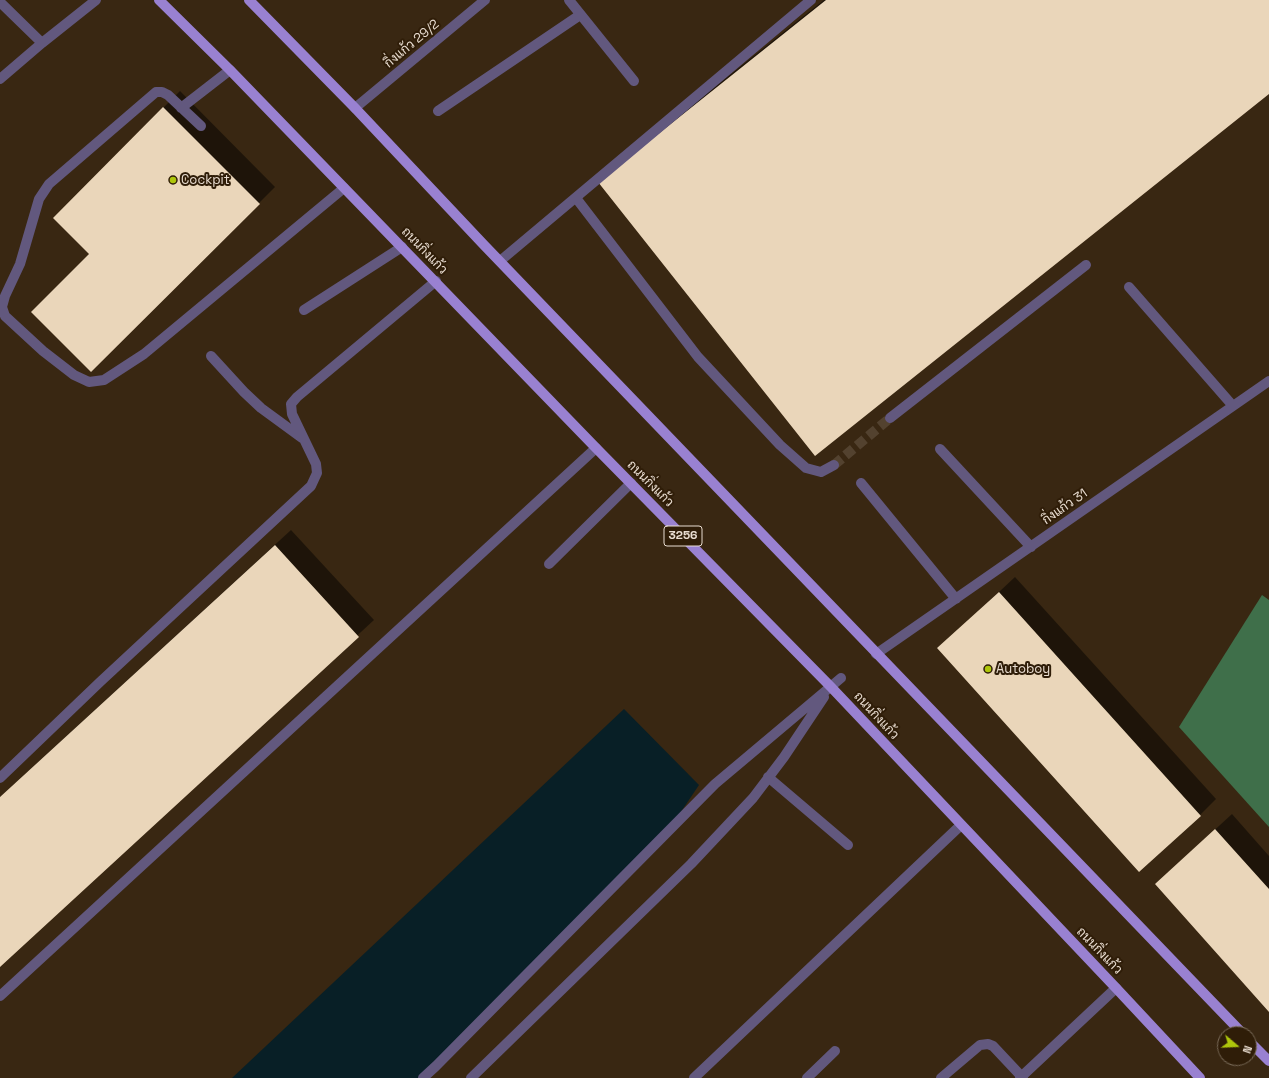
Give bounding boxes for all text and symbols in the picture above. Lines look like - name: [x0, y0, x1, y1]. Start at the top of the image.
- street label: กิ่งแก้ว 29/2: [381, 17, 443, 71]
- place label: Cockpit: [181, 172, 230, 188]
- marker: Cockpit: [168, 175, 178, 185]
- street label: ถนนกิ่งแก้ว: [398, 224, 450, 278]
- street label: ถนนกิ่งแก้ว: [624, 458, 676, 510]
- street label: กิ่งแก้ว 31: [1039, 486, 1091, 528]
- road number: 3256: [664, 526, 702, 546]
- place label: Autoboy: [996, 661, 1050, 677]
- marker: Autoboy: [983, 664, 993, 674]
- street label: ถนนกิ่งแก้ว: [850, 689, 902, 743]
- street label: ถนนกิ่งแก้ว: [1073, 924, 1125, 978]
- north arrow: [1217, 1026, 1257, 1066]
- text: N: [1240, 1044, 1255, 1055]

